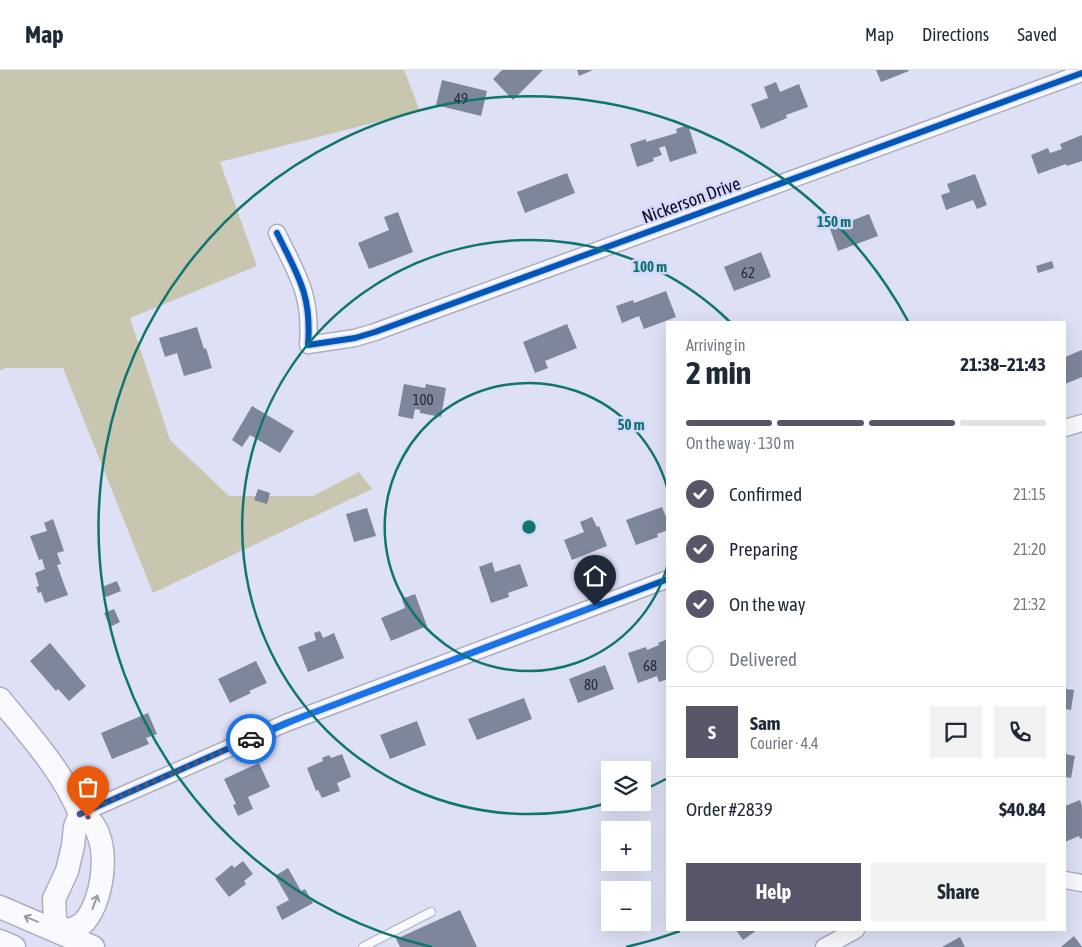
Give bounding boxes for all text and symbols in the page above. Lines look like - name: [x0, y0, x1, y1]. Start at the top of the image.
- text: Map: [25, 21, 64, 48]
- text: Map: [865, 24, 894, 45]
- text: Directions: [922, 24, 989, 45]
- text: Saved: [1017, 24, 1057, 45]
- house number: 49: [454, 90, 468, 107]
- street label: Nickerson Drive: [639, 172, 743, 228]
- text: 150 m: [817, 213, 851, 230]
- text: 100 m: [633, 258, 667, 275]
- house number: 62: [741, 264, 755, 281]
- text: Arriving in: [686, 336, 746, 354]
- text: 21:38–21:43: [960, 353, 1046, 375]
- text: 2 min: [686, 354, 751, 391]
- house number: 100: [412, 391, 434, 408]
- text: 50 m: [618, 416, 645, 433]
- text: On the way · 130 m: [686, 434, 795, 452]
- icon: check: [686, 480, 714, 508]
- text: Confirmed: [729, 483, 802, 505]
- text: 21:15: [1013, 485, 1046, 503]
- centre of rings: [520, 518, 538, 536]
- icon: check: [686, 535, 714, 563]
- text: Preparing: [729, 538, 798, 560]
- text: 21:20: [1013, 540, 1046, 558]
- pin: [574, 555, 616, 606]
- icon: home: [581, 562, 609, 590]
- icon: check: [686, 590, 714, 618]
- text: On the way: [729, 593, 806, 615]
- text: 21:32: [1013, 595, 1046, 613]
- text: Delivered: [729, 648, 797, 670]
- house number: 68: [643, 657, 657, 674]
- house number: 80: [584, 676, 598, 693]
- button: chat: [930, 706, 982, 758]
- button: phone: [994, 706, 1046, 758]
- text: Sam: [750, 712, 781, 734]
- courier: [226, 714, 276, 764]
- text: S: [708, 721, 716, 743]
- icon: car: [237, 725, 265, 753]
- text: Courier · 4.4: [750, 734, 819, 752]
- map controls: [601, 761, 651, 931]
- button: layers: [601, 761, 651, 811]
- pin: [67, 766, 109, 817]
- icon: bag: [74, 773, 102, 801]
- text: Order #2839: [686, 798, 773, 820]
- text: $40.84: [999, 798, 1046, 820]
- button: +: [601, 821, 651, 871]
- button: Help: [686, 863, 861, 921]
- button: Share: [871, 863, 1046, 921]
- button: −: [601, 881, 651, 931]
- one-way arrow: [91, 895, 100, 910]
- one-way arrow: [23, 914, 38, 923]

